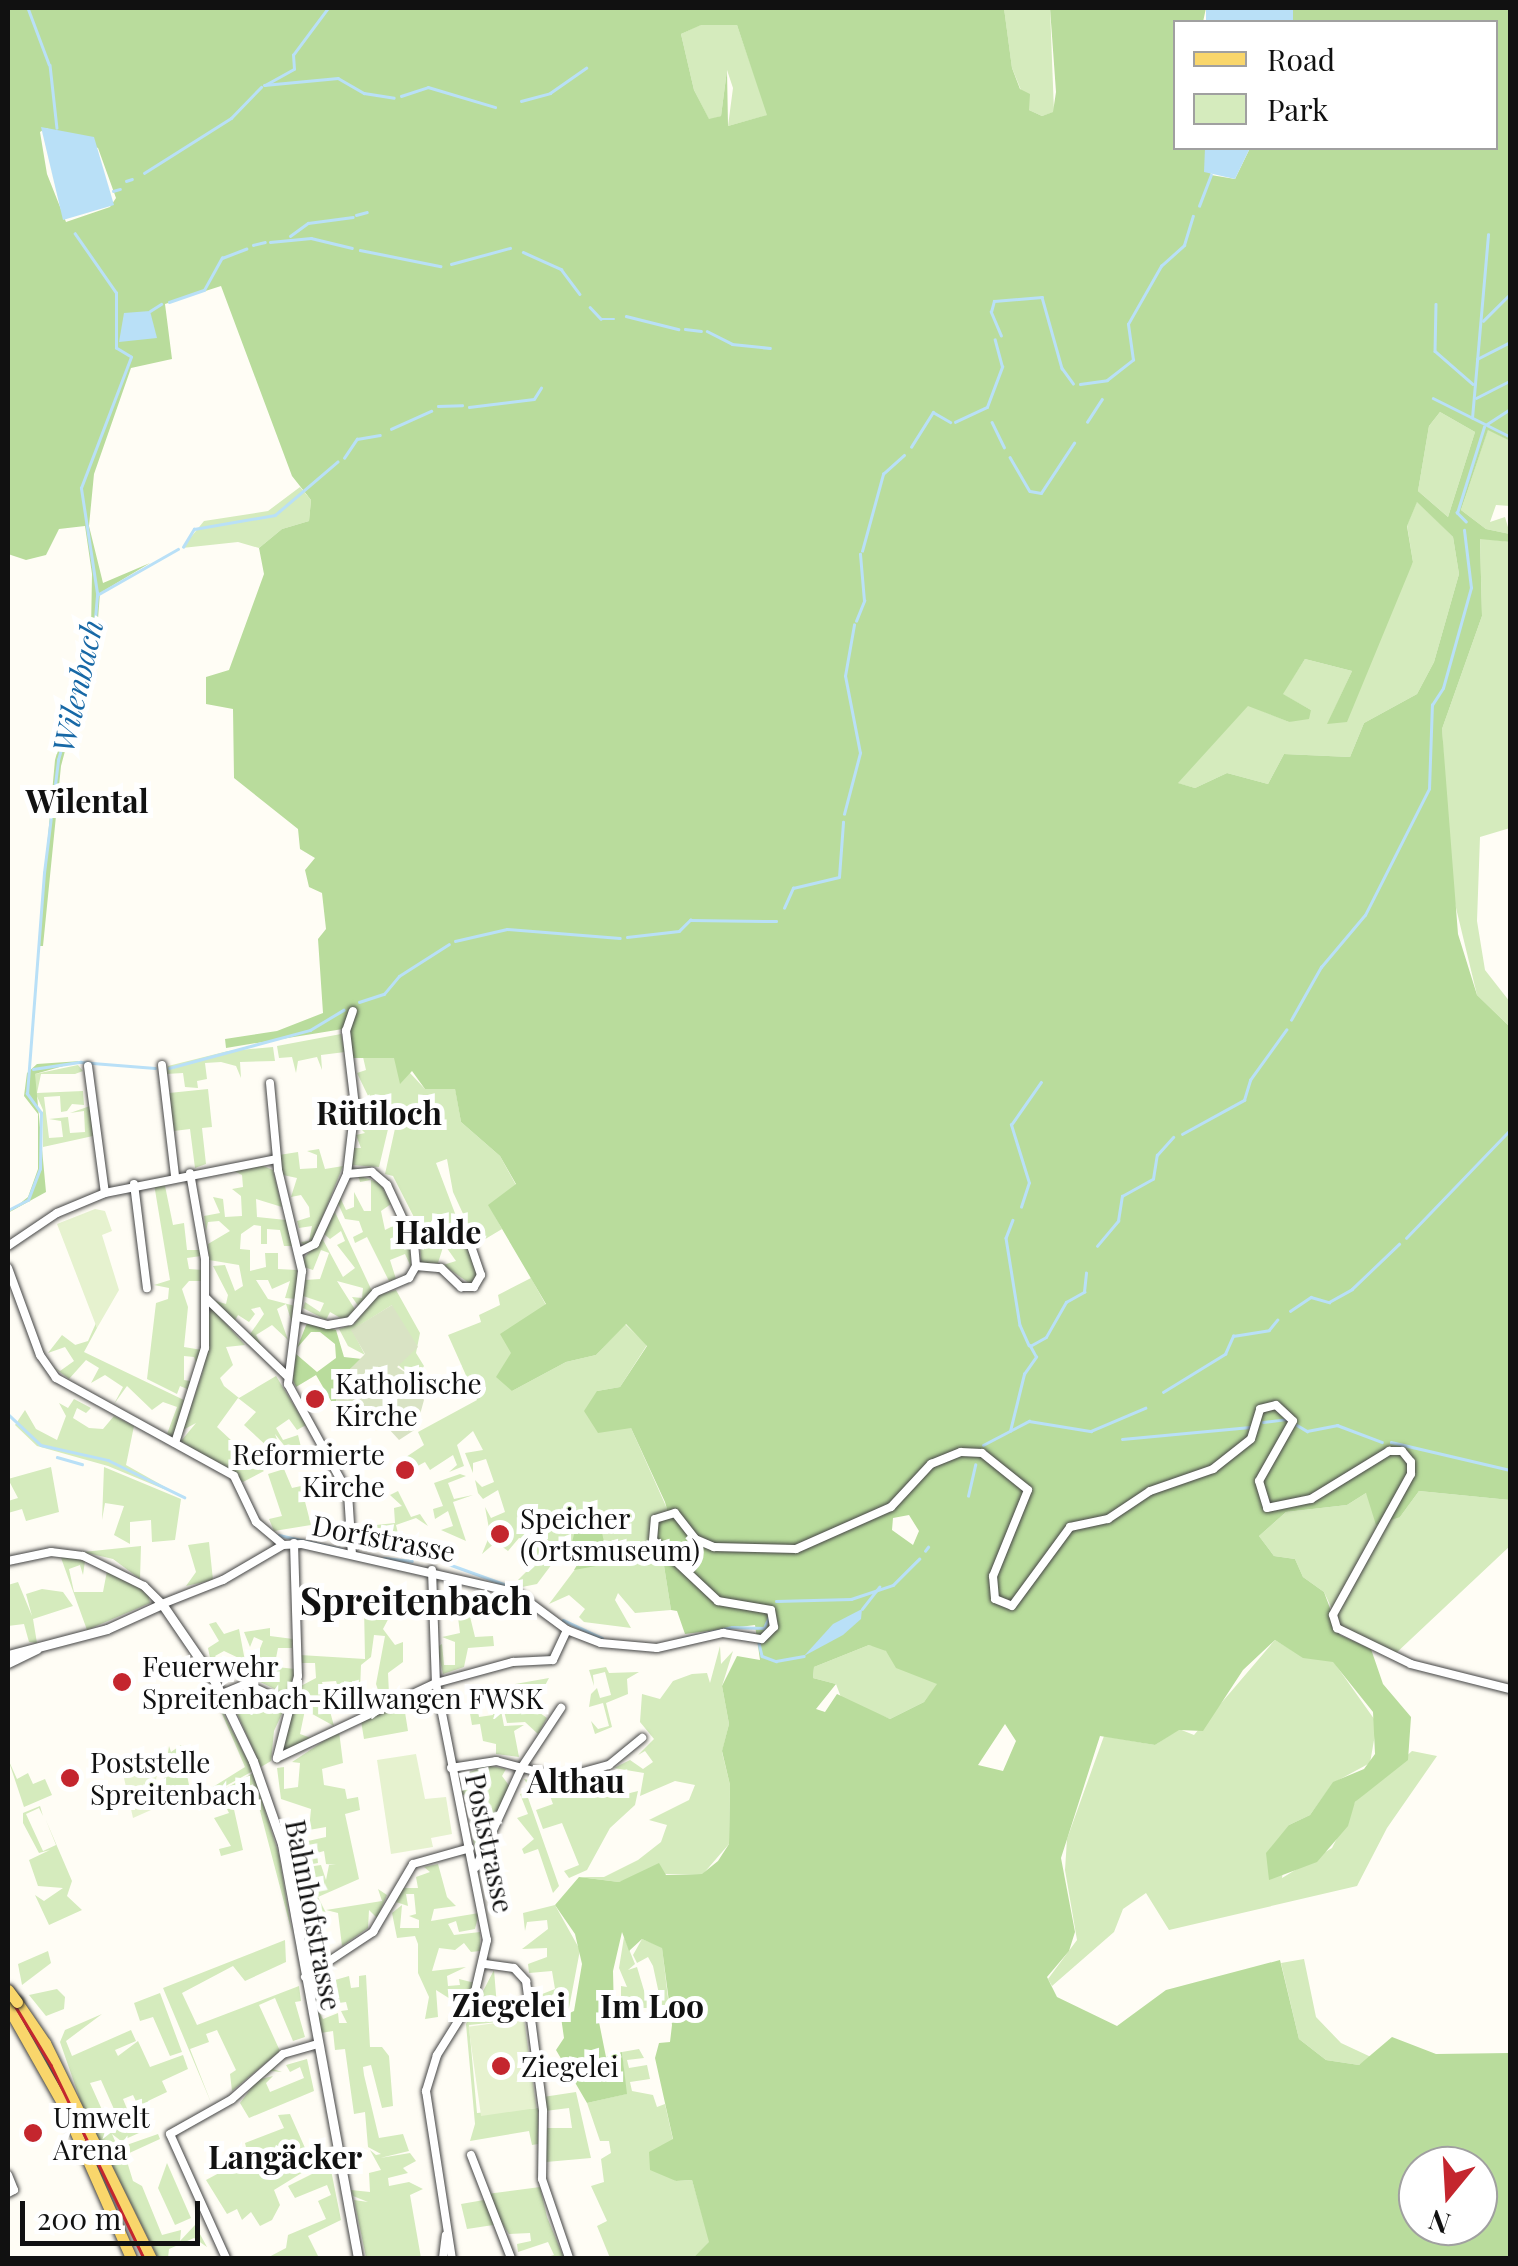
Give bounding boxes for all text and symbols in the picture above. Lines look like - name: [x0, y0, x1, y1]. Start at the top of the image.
- legend: [1173, 20, 1498, 150]
- text: Road: [1267, 39, 1335, 79]
- text: Park: [1267, 89, 1329, 129]
- water label: Wilenbach: [44, 616, 110, 756]
- district label: Wilental: [25, 781, 149, 819]
- district label: Rütiloch: [316, 1093, 442, 1131]
- district label: Halde: [395, 1212, 481, 1250]
- place label: Katholische Kirche: [335, 1366, 482, 1432]
- marker: Katholische Kirche: [304, 1388, 326, 1410]
- place label: Reformierte Kirche: [232, 1437, 385, 1503]
- marker: Reformierte Kirche: [394, 1459, 416, 1481]
- place label: Speicher (Ortsmuseum): [520, 1501, 700, 1567]
- street label: Dorfstrasse: [309, 1508, 459, 1568]
- marker: Speicher (Ortsmuseum): [489, 1523, 511, 1545]
- district label: Spreitenbach: [300, 1577, 532, 1623]
- place label: Feuerwehr Spreitenbach-Killwangen FWSK: [142, 1649, 543, 1715]
- marker: Feuerwehr Spreitenbach-Killwangen FWSK: [111, 1671, 133, 1693]
- place label: Poststelle Spreitenbach: [90, 1745, 256, 1811]
- district label: Althau: [527, 1761, 625, 1799]
- marker: Poststelle Spreitenbach: [59, 1767, 81, 1789]
- street label: Poststrasse: [459, 1770, 521, 1916]
- street label: Bahnhofstrasse: [279, 1817, 349, 2013]
- district label: Ziegelei: [452, 1985, 566, 2023]
- district label: Im Loo: [600, 1986, 704, 2024]
- place label: Ziegelei: [521, 2049, 619, 2083]
- marker: Ziegelei: [490, 2055, 512, 2077]
- place label: Umwelt Arena: [53, 2100, 150, 2166]
- marker: Umwelt Arena: [22, 2122, 44, 2144]
- district label: Langäcker: [208, 2137, 362, 2175]
- north arrow: [1398, 2146, 1498, 2246]
- scale bar: [25, 2181, 205, 2243]
- text: 200 m: [37, 2198, 121, 2238]
- text: N: [1424, 2202, 1455, 2244]

